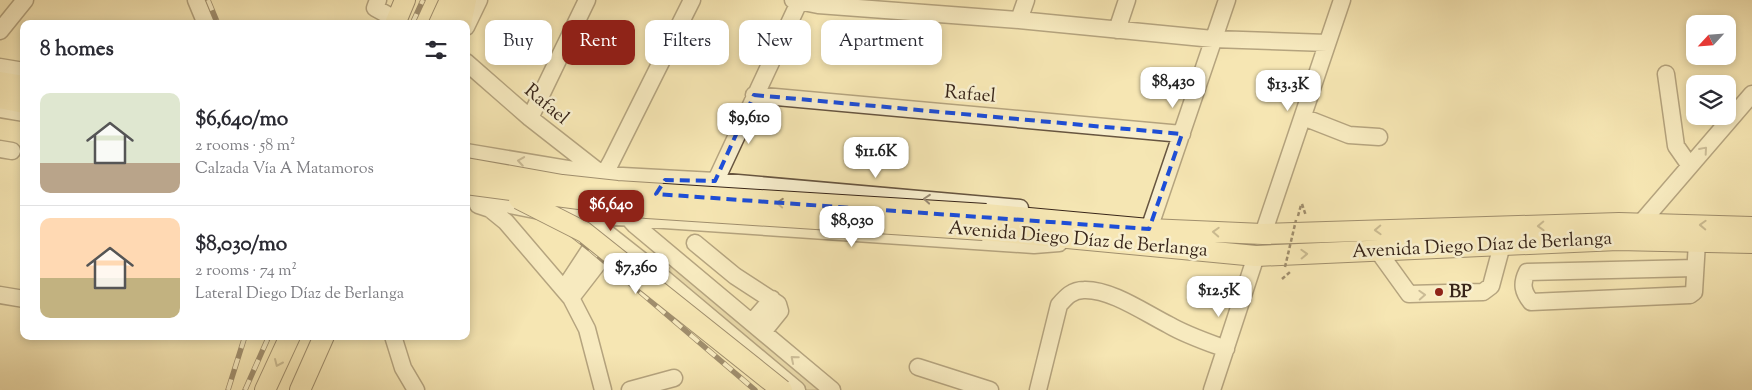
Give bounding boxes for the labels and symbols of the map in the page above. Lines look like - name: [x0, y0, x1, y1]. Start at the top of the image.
- north arrow: [1686, 15, 1736, 65]
- pin: $8,430: [1132, 66, 1214, 109]
- pin: $13.3K: [1247, 70, 1329, 112]
- street label: Rafael: [518, 78, 574, 132]
- street label: Rafael: [943, 79, 997, 111]
- pin: $9,610: [708, 102, 790, 145]
- pin: $11.6K: [835, 136, 917, 179]
- one-way arrow: [1698, 146, 1707, 155]
- one-way arrow: [517, 157, 526, 167]
- pin: $6,640: [570, 190, 652, 232]
- one-way arrow: [923, 193, 931, 204]
- one-way arrow: [776, 198, 784, 209]
- pin: $8,030: [811, 206, 893, 248]
- street label: Avenida Diego Díaz de Berlanga: [947, 215, 1209, 265]
- one-way arrow: [1537, 220, 1545, 231]
- one-way arrow: [1699, 220, 1707, 231]
- one-way arrow: [1374, 225, 1382, 235]
- one-way arrow: [1212, 226, 1220, 237]
- street label: Avenida Diego Díaz de Berlanga: [1351, 226, 1613, 266]
- one-way arrow: [1301, 249, 1309, 260]
- pin: $7,360: [595, 252, 677, 295]
- pin: $12.5K: [1178, 276, 1260, 318]
- place label: BP: [1449, 279, 1472, 306]
- marker: BP: [1433, 286, 1445, 298]
- one-way arrow: [1418, 289, 1426, 300]
- one-way arrow: [791, 355, 800, 364]
- one-way arrow: [273, 358, 284, 367]

